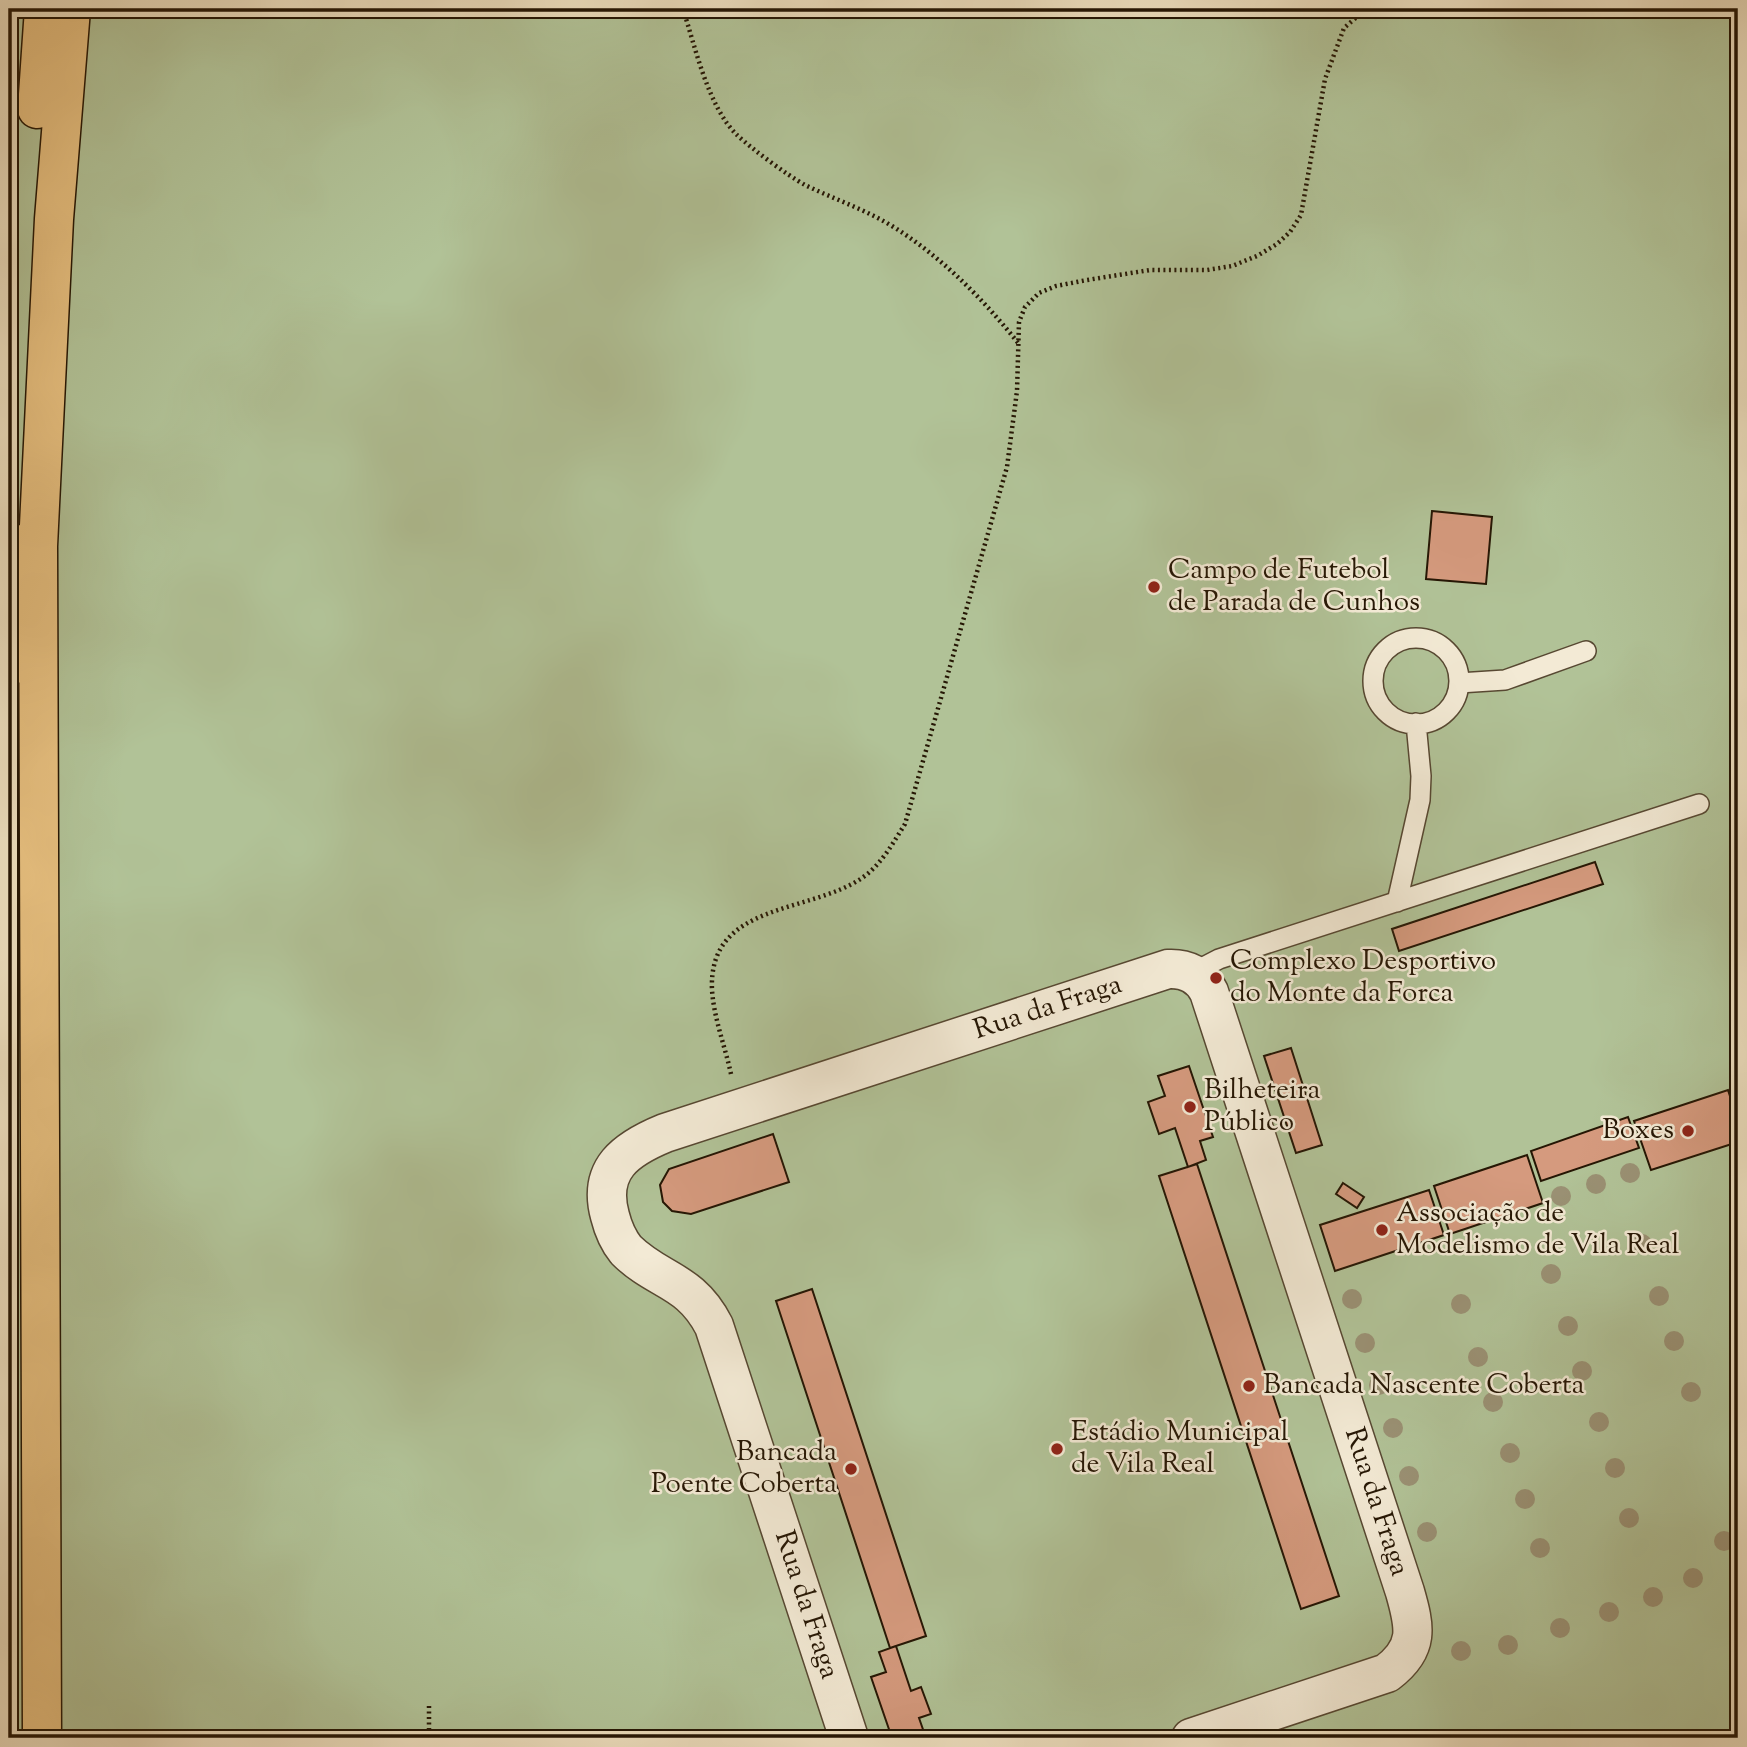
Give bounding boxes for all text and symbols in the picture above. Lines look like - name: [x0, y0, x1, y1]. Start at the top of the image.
- place label: Campo de Futebol de Parada de Cunhos: [1168, 551, 1420, 623]
- marker: Campo de Futebol de Parada de Cunhos: [1146, 579, 1162, 595]
- place label: Complexo Desportivo do Monte da Forca: [1230, 942, 1496, 1014]
- street label: Rua da Fraga: [969, 965, 1127, 1051]
- marker: Complexo Desportivo do Monte da Forca: [1208, 970, 1224, 986]
- place label: Bilheteira Público: [1204, 1071, 1320, 1143]
- marker: Bilheteira Público: [1182, 1099, 1198, 1115]
- place label: Boxes: [1602, 1111, 1674, 1151]
- marker: Boxes: [1680, 1123, 1696, 1139]
- place label: Associação de Modelismo de Vila Real: [1396, 1194, 1679, 1266]
- marker: Associação de Modelismo de Vila Real: [1374, 1222, 1390, 1238]
- place label: Bancada Nascente Coberta: [1263, 1366, 1585, 1406]
- marker: Bancada Nascente Coberta: [1241, 1378, 1257, 1394]
- place label: Estádio Municipal de Vila Real: [1071, 1413, 1289, 1485]
- street label: Rua da Fraga: [1333, 1423, 1419, 1581]
- place label: Bancada Poente Coberta: [651, 1433, 837, 1505]
- marker: Estádio Municipal de Vila Real: [1049, 1441, 1065, 1457]
- marker: Bancada Poente Coberta: [843, 1461, 859, 1477]
- street label: Rua da Fraga: [763, 1526, 849, 1684]

